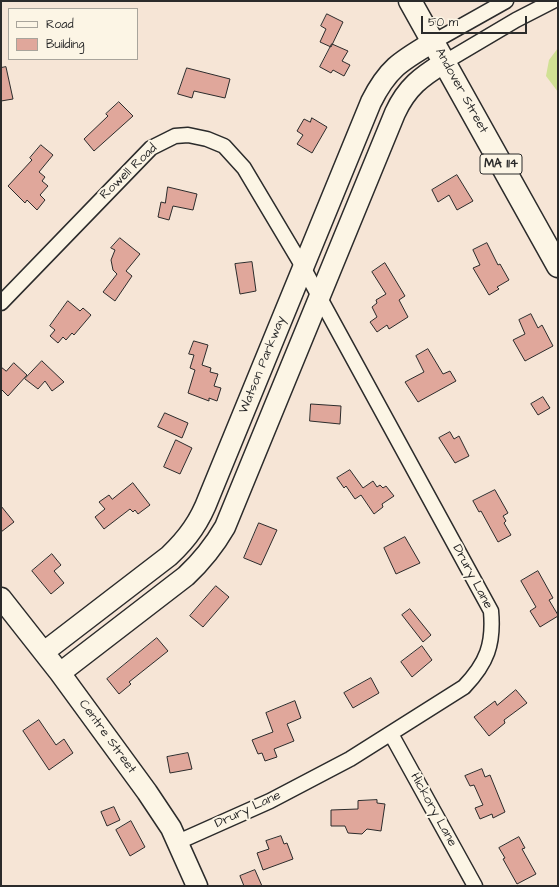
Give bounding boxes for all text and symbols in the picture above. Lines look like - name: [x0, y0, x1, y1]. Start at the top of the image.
- legend: [8, 8, 138, 60]
- scale bar: [423, 8, 529, 34]
- text: 50 m: [428, 14, 458, 31]
- text: Road: [46, 16, 74, 33]
- text: Building: [46, 36, 84, 53]
- street label: Andover Street: [431, 46, 491, 136]
- street label: Rowell Road: [97, 141, 161, 203]
- road number: MA 114: [480, 154, 522, 174]
- street label: Watson Parkway: [236, 314, 290, 416]
- street label: Drury Lane: [448, 542, 496, 612]
- street label: Centre Street: [75, 697, 139, 777]
- street label: Hickory Lane: [406, 770, 460, 850]
- street label: Drury Lane: [213, 788, 283, 832]

